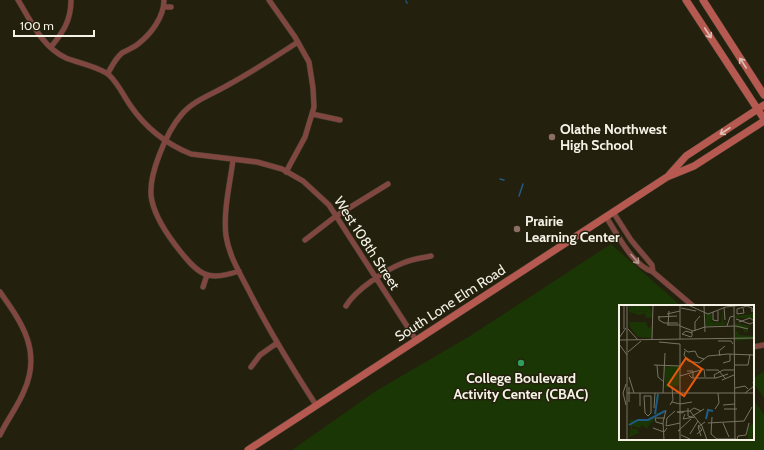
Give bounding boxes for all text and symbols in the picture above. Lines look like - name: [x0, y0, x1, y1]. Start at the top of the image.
- scale bar: [14, 12, 94, 38]
- text: 100 m: [20, 18, 54, 33]
- one-way arrow: [704, 27, 712, 38]
- one-way arrow: [739, 57, 747, 68]
- place label: Olathe Northwest High School: [560, 120, 667, 154]
- one-way arrow: [719, 127, 731, 135]
- marker: Olathe Northwest High School: [547, 132, 557, 142]
- street label: West 108th Street: [330, 193, 404, 293]
- place label: Prairie Learning Center: [525, 212, 620, 246]
- marker: Prairie Learning Center: [512, 224, 522, 234]
- one-way arrow: [631, 253, 640, 264]
- street label: South Lone Elm Road: [391, 261, 509, 345]
- inset map: [619, 305, 754, 440]
- marker: College Boulevard Activity Center (CBAC): [516, 358, 526, 368]
- place label: College Boulevard Activity Center (CBAC): [453, 369, 589, 403]

